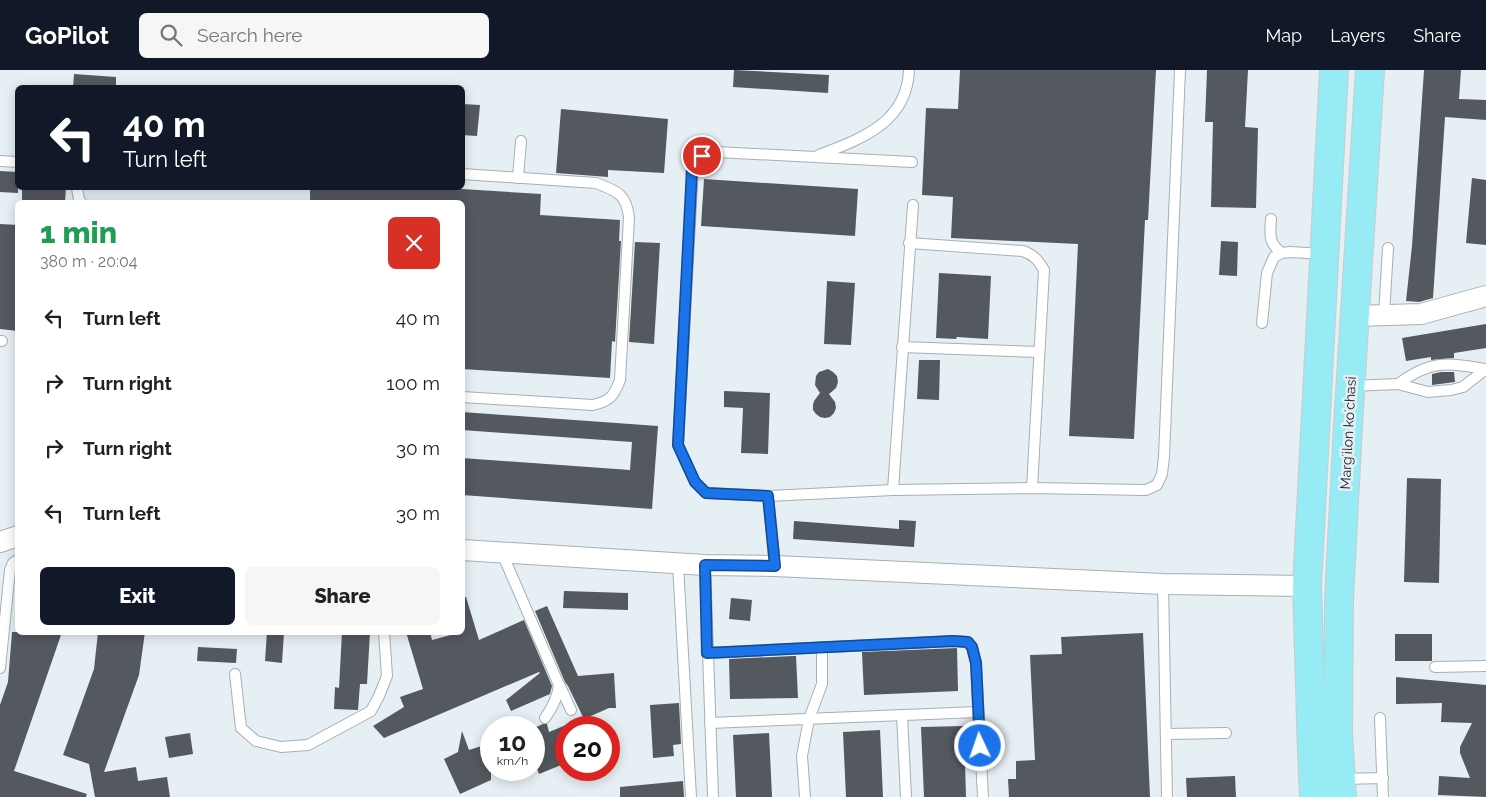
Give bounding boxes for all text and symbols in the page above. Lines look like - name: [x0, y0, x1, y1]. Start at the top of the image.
- search box: [139, 13, 489, 58]
- text: GoPilot: [25, 21, 109, 50]
- icon: search: [157, 21, 185, 49]
- text: Search here: [197, 24, 303, 46]
- text: Map: [1266, 25, 1302, 46]
- text: Layers: [1330, 25, 1385, 46]
- text: Share: [1413, 25, 1461, 46]
- text: 40 m: [123, 104, 205, 145]
- icon: left: [40, 105, 105, 170]
- pin: [681, 135, 723, 177]
- icon: arrive: [688, 142, 716, 170]
- text: Turn left: [123, 146, 207, 172]
- text: 1 min: [40, 215, 117, 250]
- button: close: [388, 217, 440, 269]
- text: 380 m · 20:04: [40, 252, 137, 271]
- icon: left: [40, 304, 68, 332]
- text: Turn left: [83, 307, 160, 329]
- text: 40 m: [396, 307, 440, 329]
- icon: right: [40, 369, 68, 397]
- text: Turn right: [83, 372, 172, 394]
- text: 100 m: [386, 372, 440, 394]
- street label: Margʻilon koʻchasi: [1337, 376, 1359, 490]
- icon: right: [40, 434, 68, 462]
- text: Turn right: [83, 437, 172, 459]
- text: 30 m: [396, 437, 440, 459]
- icon: left: [40, 499, 68, 527]
- text: Turn left: [83, 502, 160, 524]
- text: 30 m: [396, 502, 440, 524]
- button: Exit: [40, 567, 235, 625]
- button: Share: [245, 567, 440, 625]
- speed limit sign: 20: [555, 716, 620, 781]
- position arrow: [953, 719, 1005, 771]
- text: 10: [499, 727, 526, 757]
- text: km/h: [497, 754, 528, 768]

